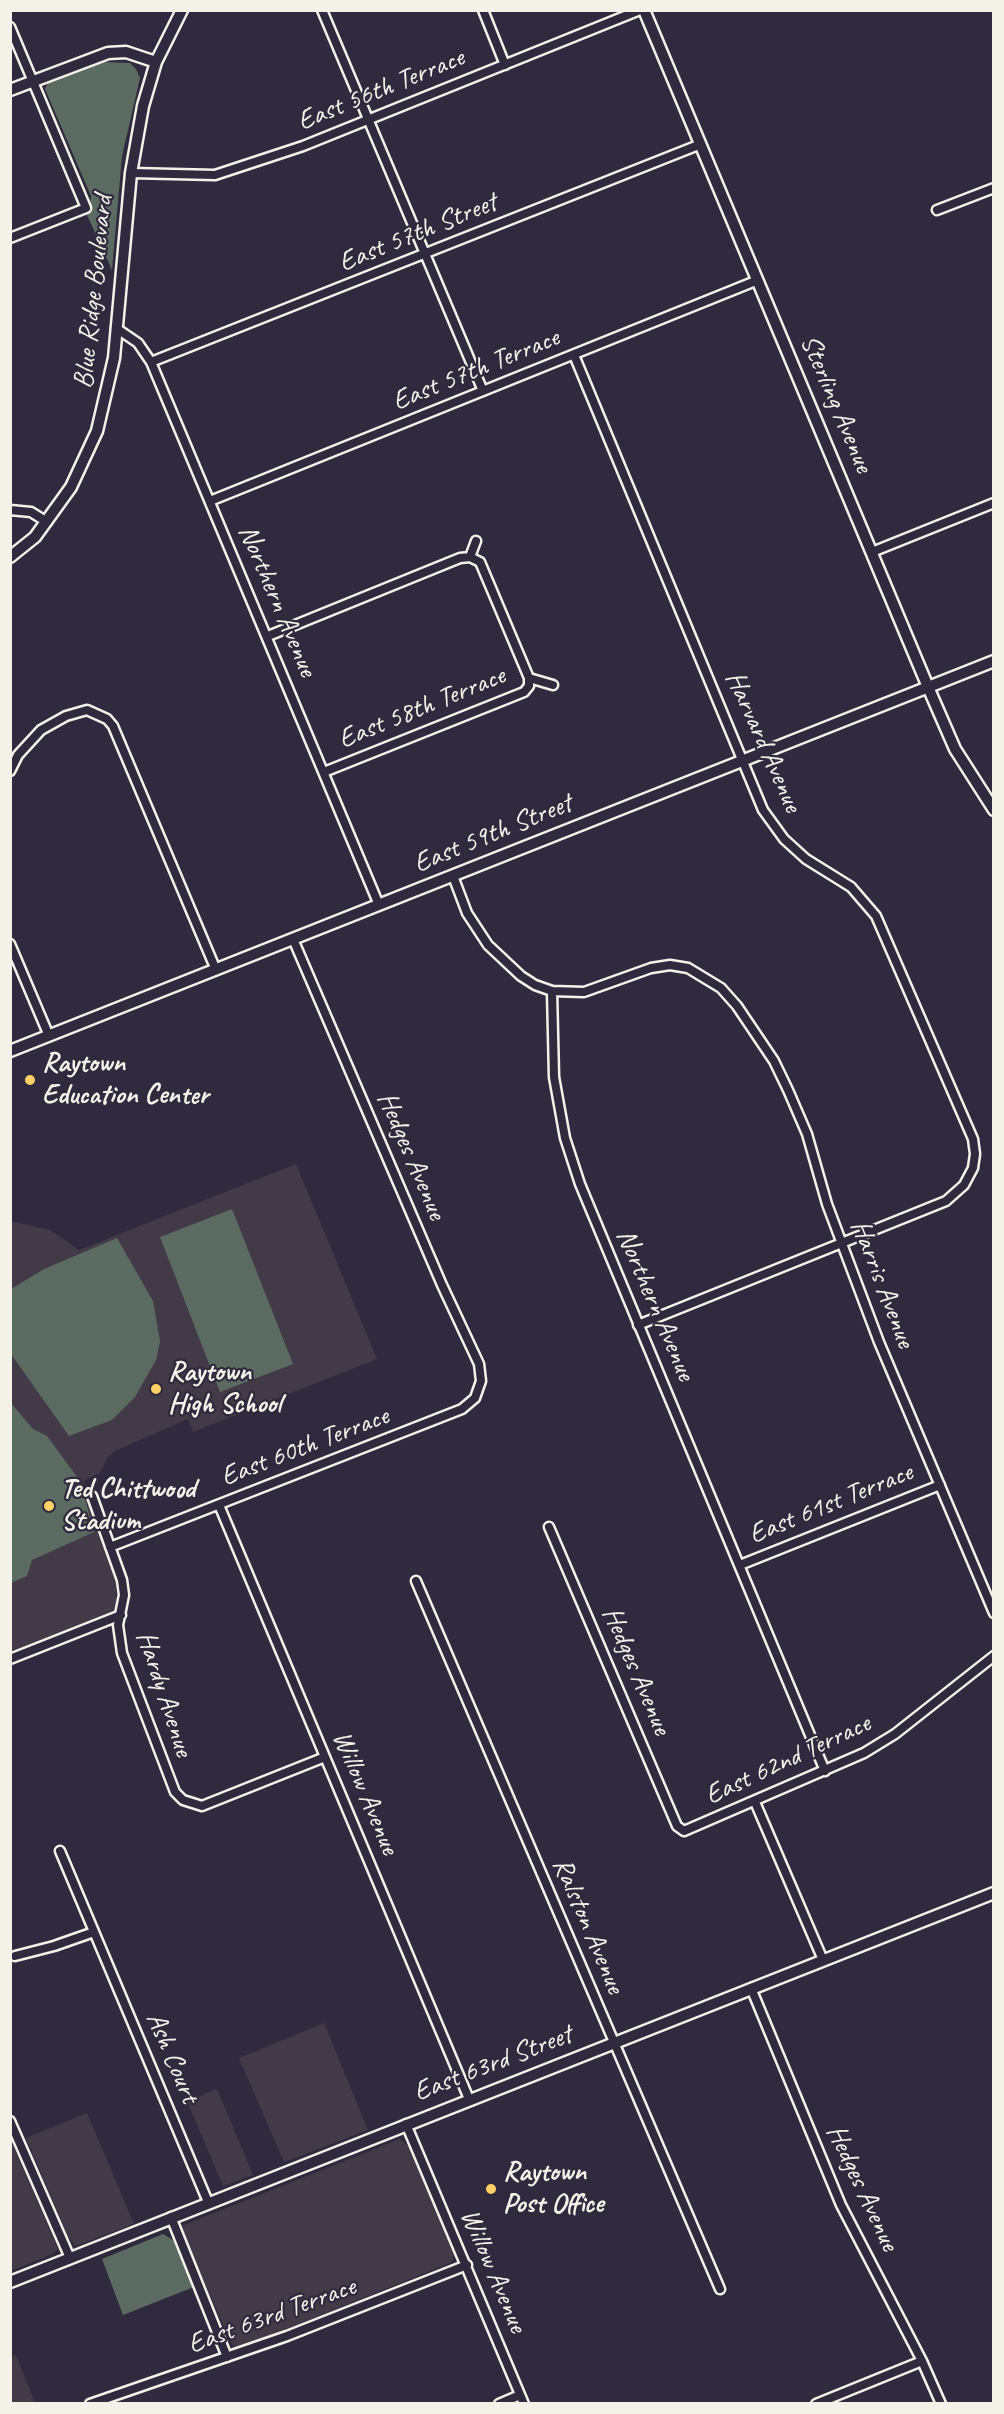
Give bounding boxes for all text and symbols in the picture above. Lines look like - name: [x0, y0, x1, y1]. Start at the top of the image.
- street label: East 56th Terrace: [293, 41, 469, 139]
- street label: East 57th Street: [334, 186, 502, 280]
- street label: Blue Ridge Boulevard: [67, 194, 121, 390]
- street label: East 57th Terrace: [388, 321, 564, 419]
- street label: Sterling Avenue: [792, 330, 880, 478]
- street label: Northern Avenue: [230, 520, 324, 682]
- street label: East 58th Terrace: [334, 659, 510, 757]
- street label: Harvard Avenue: [717, 666, 809, 818]
- street label: East 59th Street: [409, 787, 577, 881]
- place label: Raytown Education Center: [42, 1047, 209, 1113]
- marker: Raytown Education Center: [23, 1073, 37, 1087]
- street label: Hedges Avenue: [369, 1087, 453, 1225]
- street label: Harris Avenue: [842, 1215, 922, 1353]
- street label: Northern Avenue: [608, 1224, 702, 1386]
- place label: Raytown High School: [168, 1356, 281, 1422]
- marker: Raytown High School: [149, 1382, 163, 1396]
- street label: East 60th Terrace: [216, 1400, 394, 1494]
- street label: East 61st Terrace: [744, 1456, 918, 1552]
- place label: Ted Chittwood Stadium: [61, 1473, 195, 1539]
- marker: Ted Chittwood Stadium: [42, 1499, 56, 1513]
- street label: Hedges Avenue: [594, 1602, 678, 1740]
- street label: Hardy Avenue: [128, 1627, 200, 1761]
- street label: East 62nd Terrace: [700, 1707, 876, 1813]
- street label: Willow Avenue: [324, 1726, 406, 1860]
- street label: Ralston Avenue: [544, 1853, 632, 1999]
- street label: Ash Court: [138, 2007, 206, 2109]
- street label: East 63rd Street: [409, 2018, 577, 2110]
- street label: Hedges Avenue: [818, 2119, 906, 2257]
- place label: Raytown Post Office: [503, 2156, 603, 2222]
- marker: Raytown Post Office: [484, 2182, 498, 2196]
- street label: Willow Avenue: [452, 2204, 534, 2338]
- street label: East 63rd Terrace: [184, 2270, 360, 2362]

